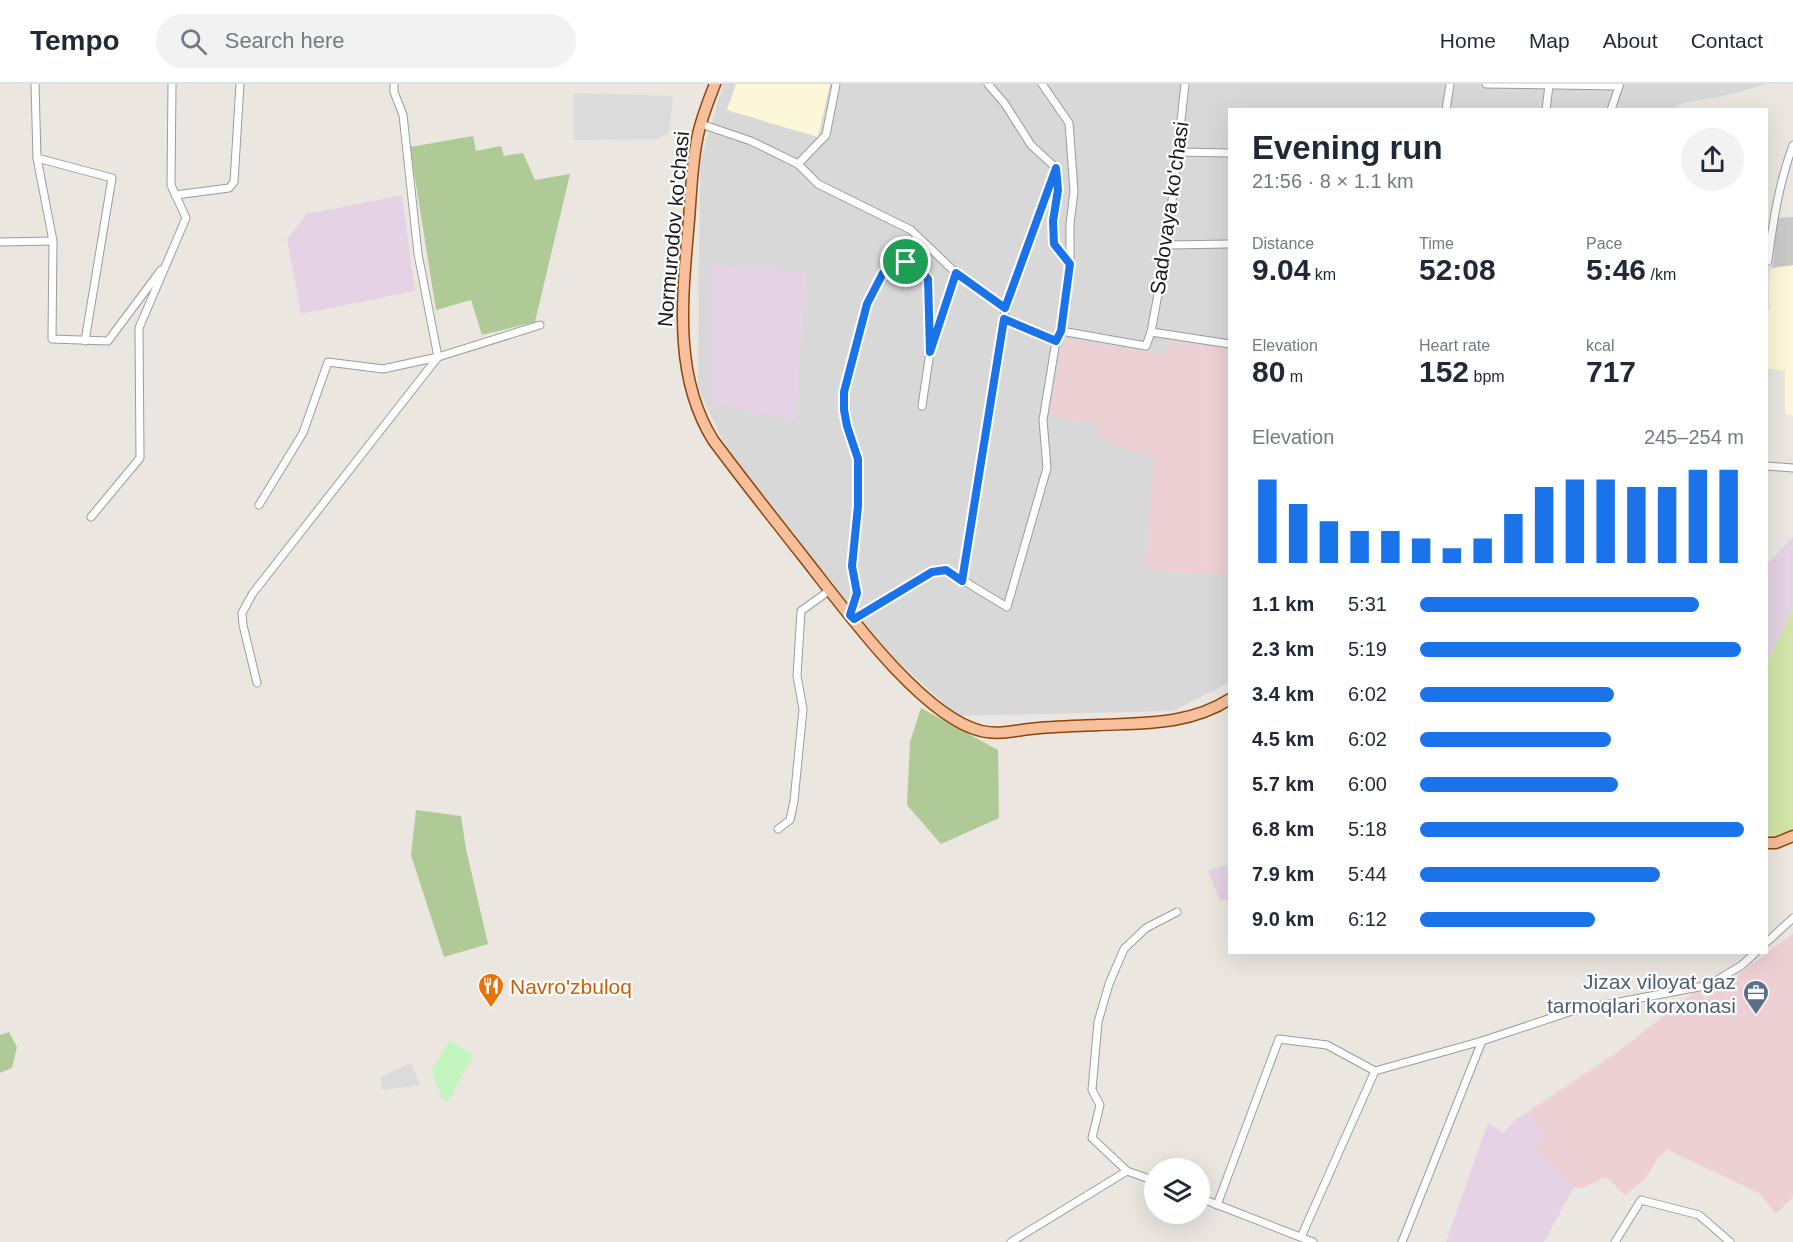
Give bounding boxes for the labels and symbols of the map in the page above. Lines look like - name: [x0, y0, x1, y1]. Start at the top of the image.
- street label: Sadovaya ko'chasi: [1145, 120, 1193, 296]
- street label: Normurodov ko'chasi: [653, 130, 693, 328]
- pin: [880, 236, 931, 287]
- place label: Jizax viloyat gaz tarmoqlari korxonasi: [1547, 970, 1736, 1017]
- restaurant icon: Navro'zbuloq: [476, 971, 506, 1009]
- place label: Navro'zbuloq: [510, 975, 632, 998]
- office icon: Jizax viloyat gaz tarmoqlari korxonasi: [1741, 978, 1771, 1016]

